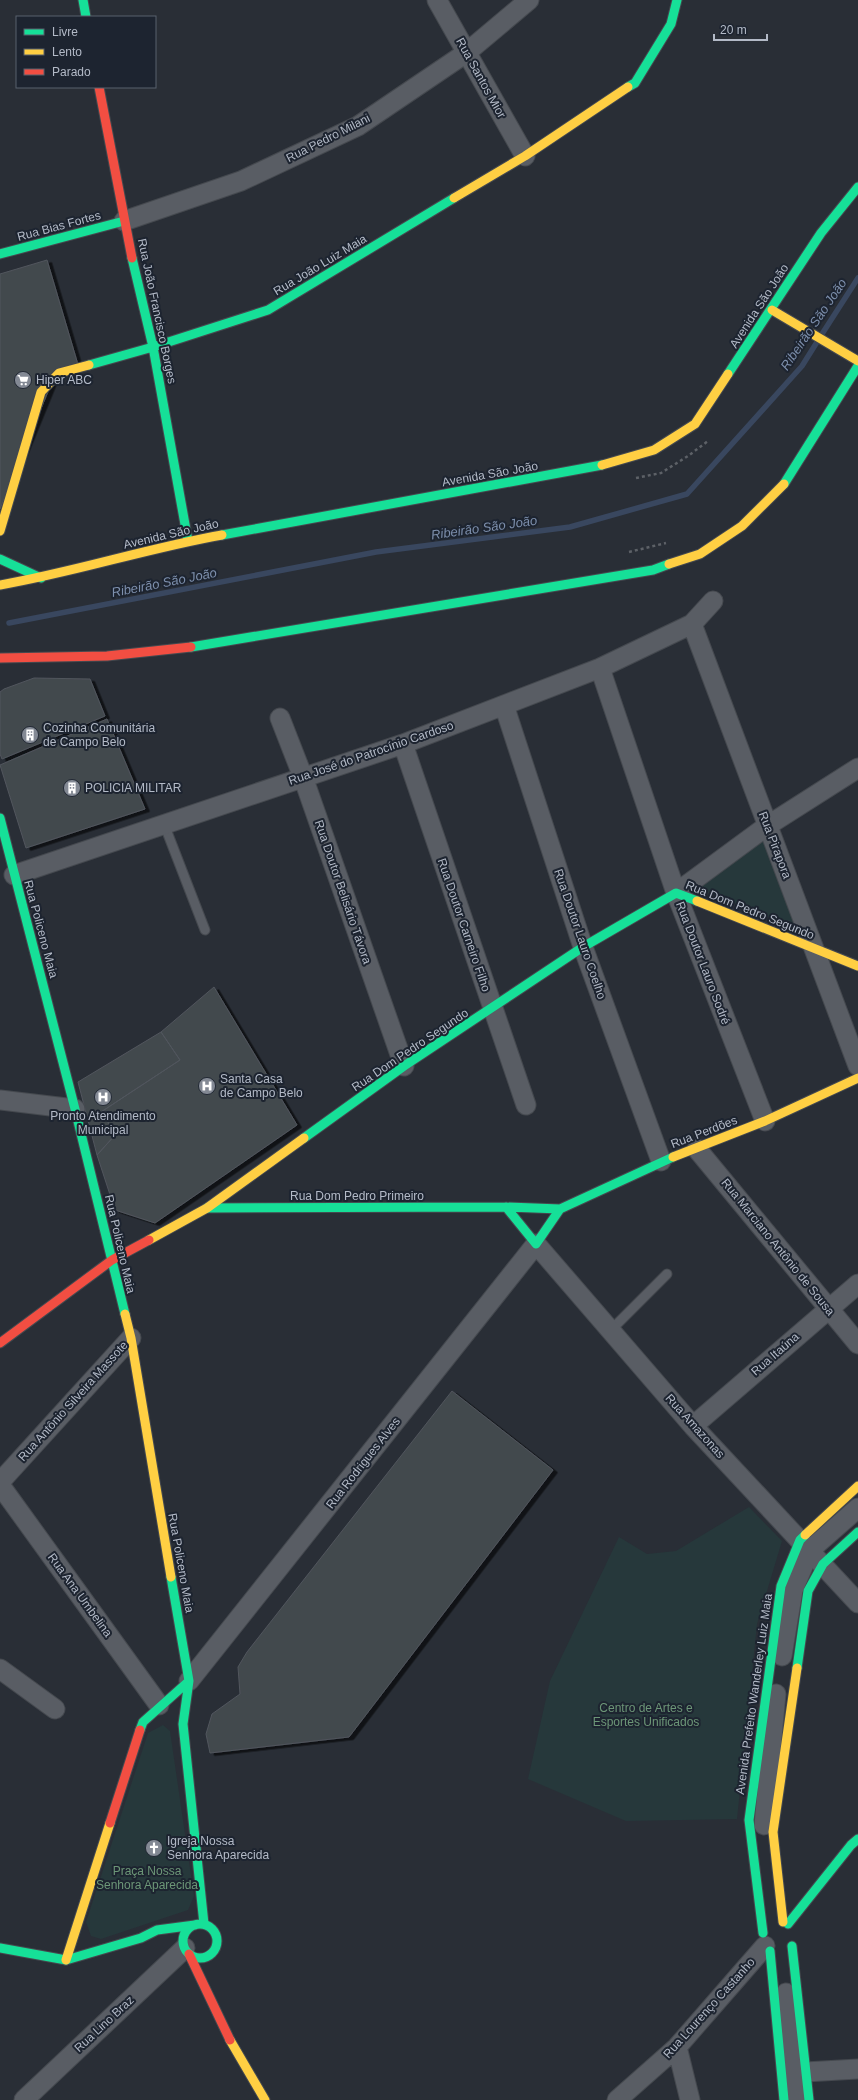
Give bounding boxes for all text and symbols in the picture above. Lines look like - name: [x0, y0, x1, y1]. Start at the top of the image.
- legend: [16, 16, 156, 88]
- scale bar: [714, 16, 767, 42]
- text: 20 m: [720, 23, 747, 37]
- text: Livre: [52, 25, 78, 39]
- street label: Rua Santos Mior: [453, 36, 509, 120]
- text: Lento: [52, 45, 82, 59]
- text: Parado: [52, 65, 91, 79]
- street label: Rua Pedro Milani: [284, 111, 372, 165]
- street label: Rua Bias Fortes: [16, 208, 102, 244]
- street label: Rua João Luiz Maia: [271, 232, 369, 298]
- street label: Rua João Francisco Borges: [135, 237, 179, 385]
- street label: Avenida São João: [727, 261, 792, 351]
- water label: Ribeirão São João: [777, 276, 850, 373]
- supermarket icon: Hiper ABC: [13, 370, 33, 390]
- place label: Hiper ABC: [36, 373, 92, 387]
- street label: Avenida São João: [441, 459, 539, 489]
- water label: Ribeirão São João: [430, 513, 538, 542]
- street label: Avenida São João: [122, 516, 220, 552]
- water label: Ribeirão São João: [110, 565, 218, 600]
- street label: Rua José do Patrocínio Cardoso: [287, 718, 456, 788]
- place label: Cozinha Comunitária de Campo Belo: [43, 721, 155, 749]
- building icon: Cozinha Comunitária de Campo Belo: [20, 725, 40, 745]
- building icon: POLICIA MILITAR: [62, 778, 82, 798]
- place label: POLICIA MILITAR: [85, 781, 182, 795]
- street label: Rua Pirapora: [756, 809, 794, 881]
- street label: Rua Doutor Belisário Távora: [312, 818, 374, 966]
- street label: Rua Doutor Carneiro Filho: [435, 857, 494, 994]
- street label: Rua Doutor Lauro Coelho: [551, 867, 609, 1001]
- street label: Rua Dom Pedro Segundo: [684, 878, 817, 942]
- street label: Rua Policeno Maia: [21, 879, 61, 980]
- street label: Rua Doutor Lauro Sodré: [673, 899, 733, 1027]
- street label: Rua Dom Pedro Segundo: [349, 1006, 471, 1094]
- place label: Santa Casa de Campo Belo: [220, 1072, 303, 1100]
- hospital icon: Santa Casa de Campo Belo: [197, 1076, 217, 1096]
- hospital icon: Pronto Atendimento Municipal: [93, 1087, 113, 1107]
- place label: Pronto Atendimento Municipal: [50, 1109, 156, 1137]
- street label: Rua Perdões: [669, 1113, 739, 1151]
- street label: Rua Marciano Antônio de Sousa: [718, 1176, 838, 1319]
- street label: Rua Dom Pedro Primeiro: [290, 1189, 424, 1203]
- street label: Rua Policeno Maia: [102, 1193, 138, 1295]
- street label: Rua Itaúna: [748, 1329, 802, 1379]
- street label: Rua Antônio Silveira Massote: [15, 1338, 131, 1464]
- street label: Rua Amazonas: [663, 1391, 727, 1461]
- street label: Rua Rodrigues Alves: [323, 1415, 403, 1511]
- street label: Rua Policeno Maia: [165, 1512, 197, 1614]
- street label: Rua Ana Umbelina: [45, 1550, 115, 1640]
- street label: Avenida Prefeito Wanderley Luiz Maia: [733, 1592, 775, 1795]
- park label: Centro de Artes e Esportes Unificados: [593, 1701, 699, 1729]
- place label: Igreja Nossa Senhora Aparecida: [167, 1834, 269, 1862]
- church icon: Igreja Nossa Senhora Aparecida: [144, 1838, 164, 1858]
- park label: Praça Nossa Senhora Aparecida: [96, 1864, 198, 1892]
- street label: Rua Lourenço Castanho: [660, 1955, 758, 2061]
- street label: Rua Lino Braz: [71, 1993, 137, 2055]

